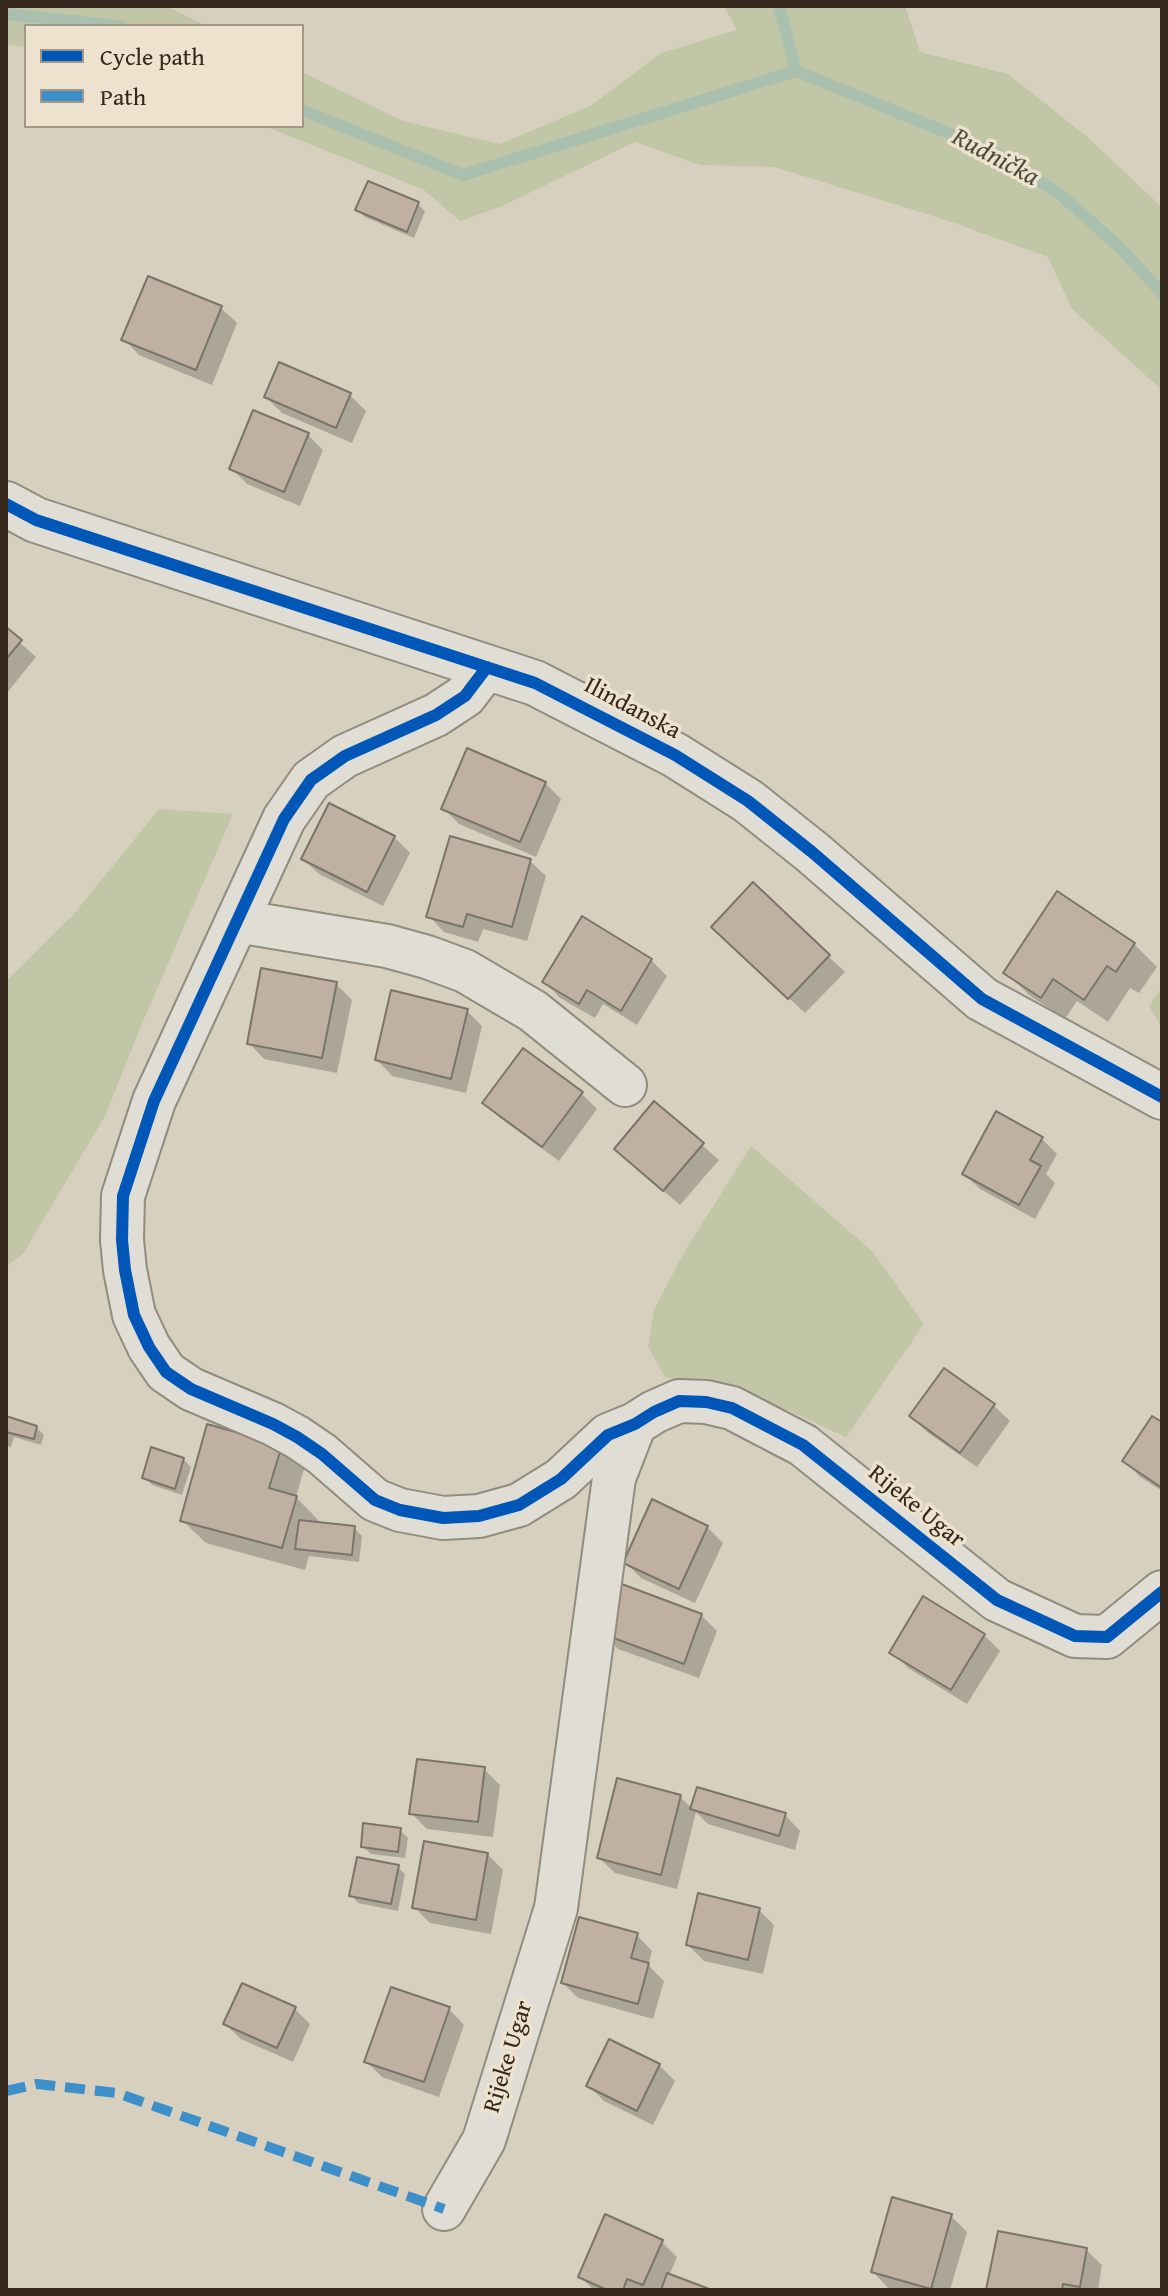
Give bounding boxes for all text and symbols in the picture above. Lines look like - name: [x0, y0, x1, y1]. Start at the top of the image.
- legend: [24, 24, 304, 128]
- text: Cycle path: [100, 39, 205, 74]
- text: Path: [100, 79, 146, 114]
- water label: Rudnička: [946, 122, 1044, 194]
- street label: Ilindanska: [579, 672, 685, 746]
- street label: Rijeke Ugar: [862, 1459, 970, 1555]
- street label: Rijeke Ugar: [478, 1998, 540, 2116]

